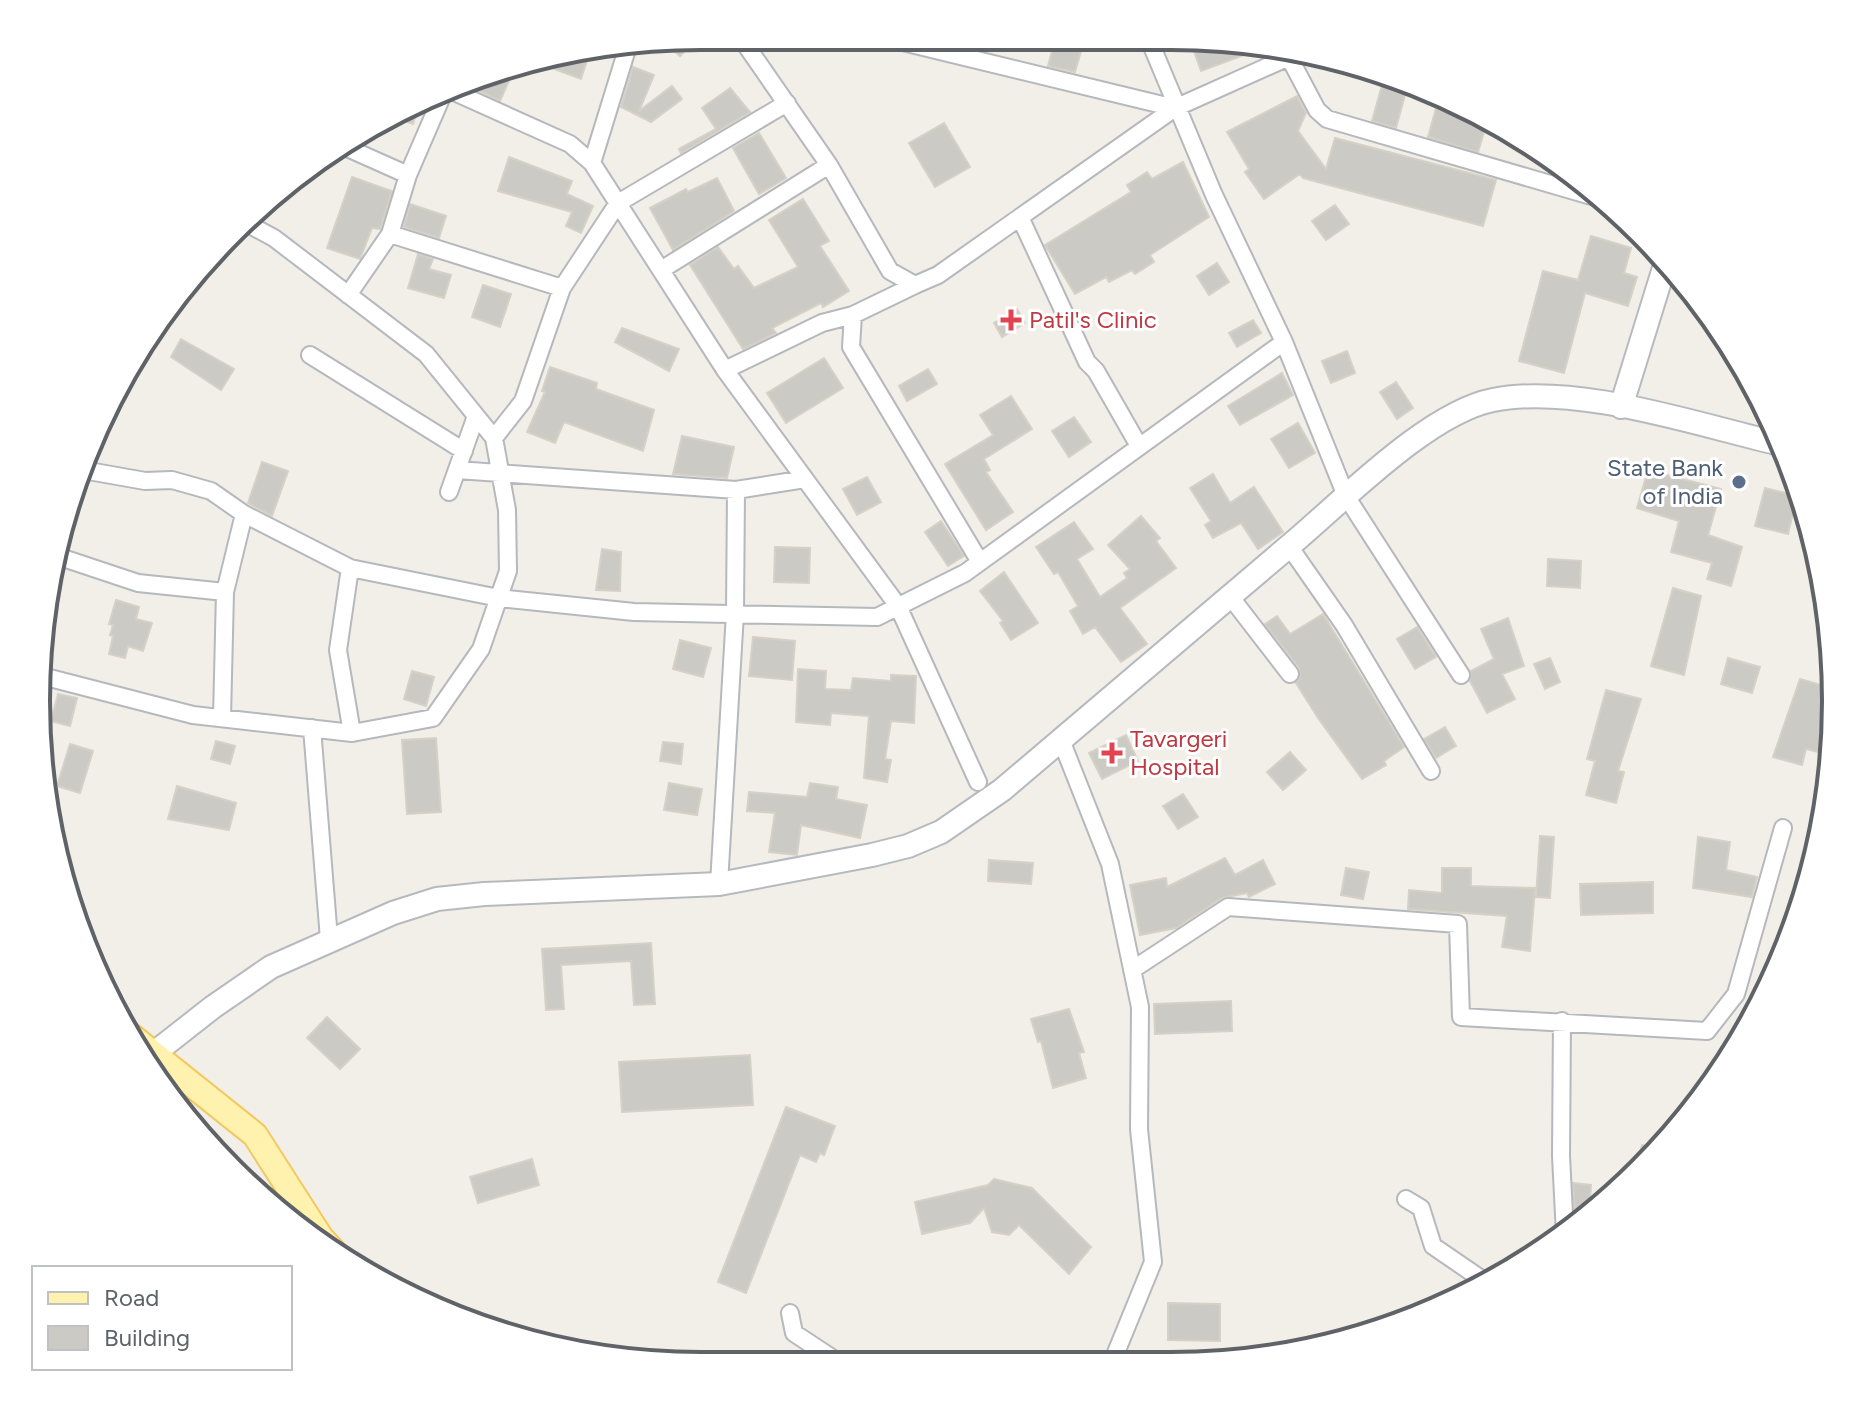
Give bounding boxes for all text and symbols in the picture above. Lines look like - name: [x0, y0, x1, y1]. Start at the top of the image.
- place label: Patil's Clinic: [1029, 305, 1157, 334]
- marker: Patil's Clinic: [1000, 309, 1022, 331]
- place label: State Bank of India: [1607, 453, 1723, 510]
- marker: State Bank of India: [1730, 473, 1748, 491]
- place label: Tavargeri Hospital: [1130, 724, 1227, 781]
- marker: Tavargeri Hospital: [1101, 742, 1123, 764]
- legend: [32, 1266, 292, 1370]
- text: Road: [104, 1283, 159, 1312]
- text: Building: [104, 1323, 190, 1352]

